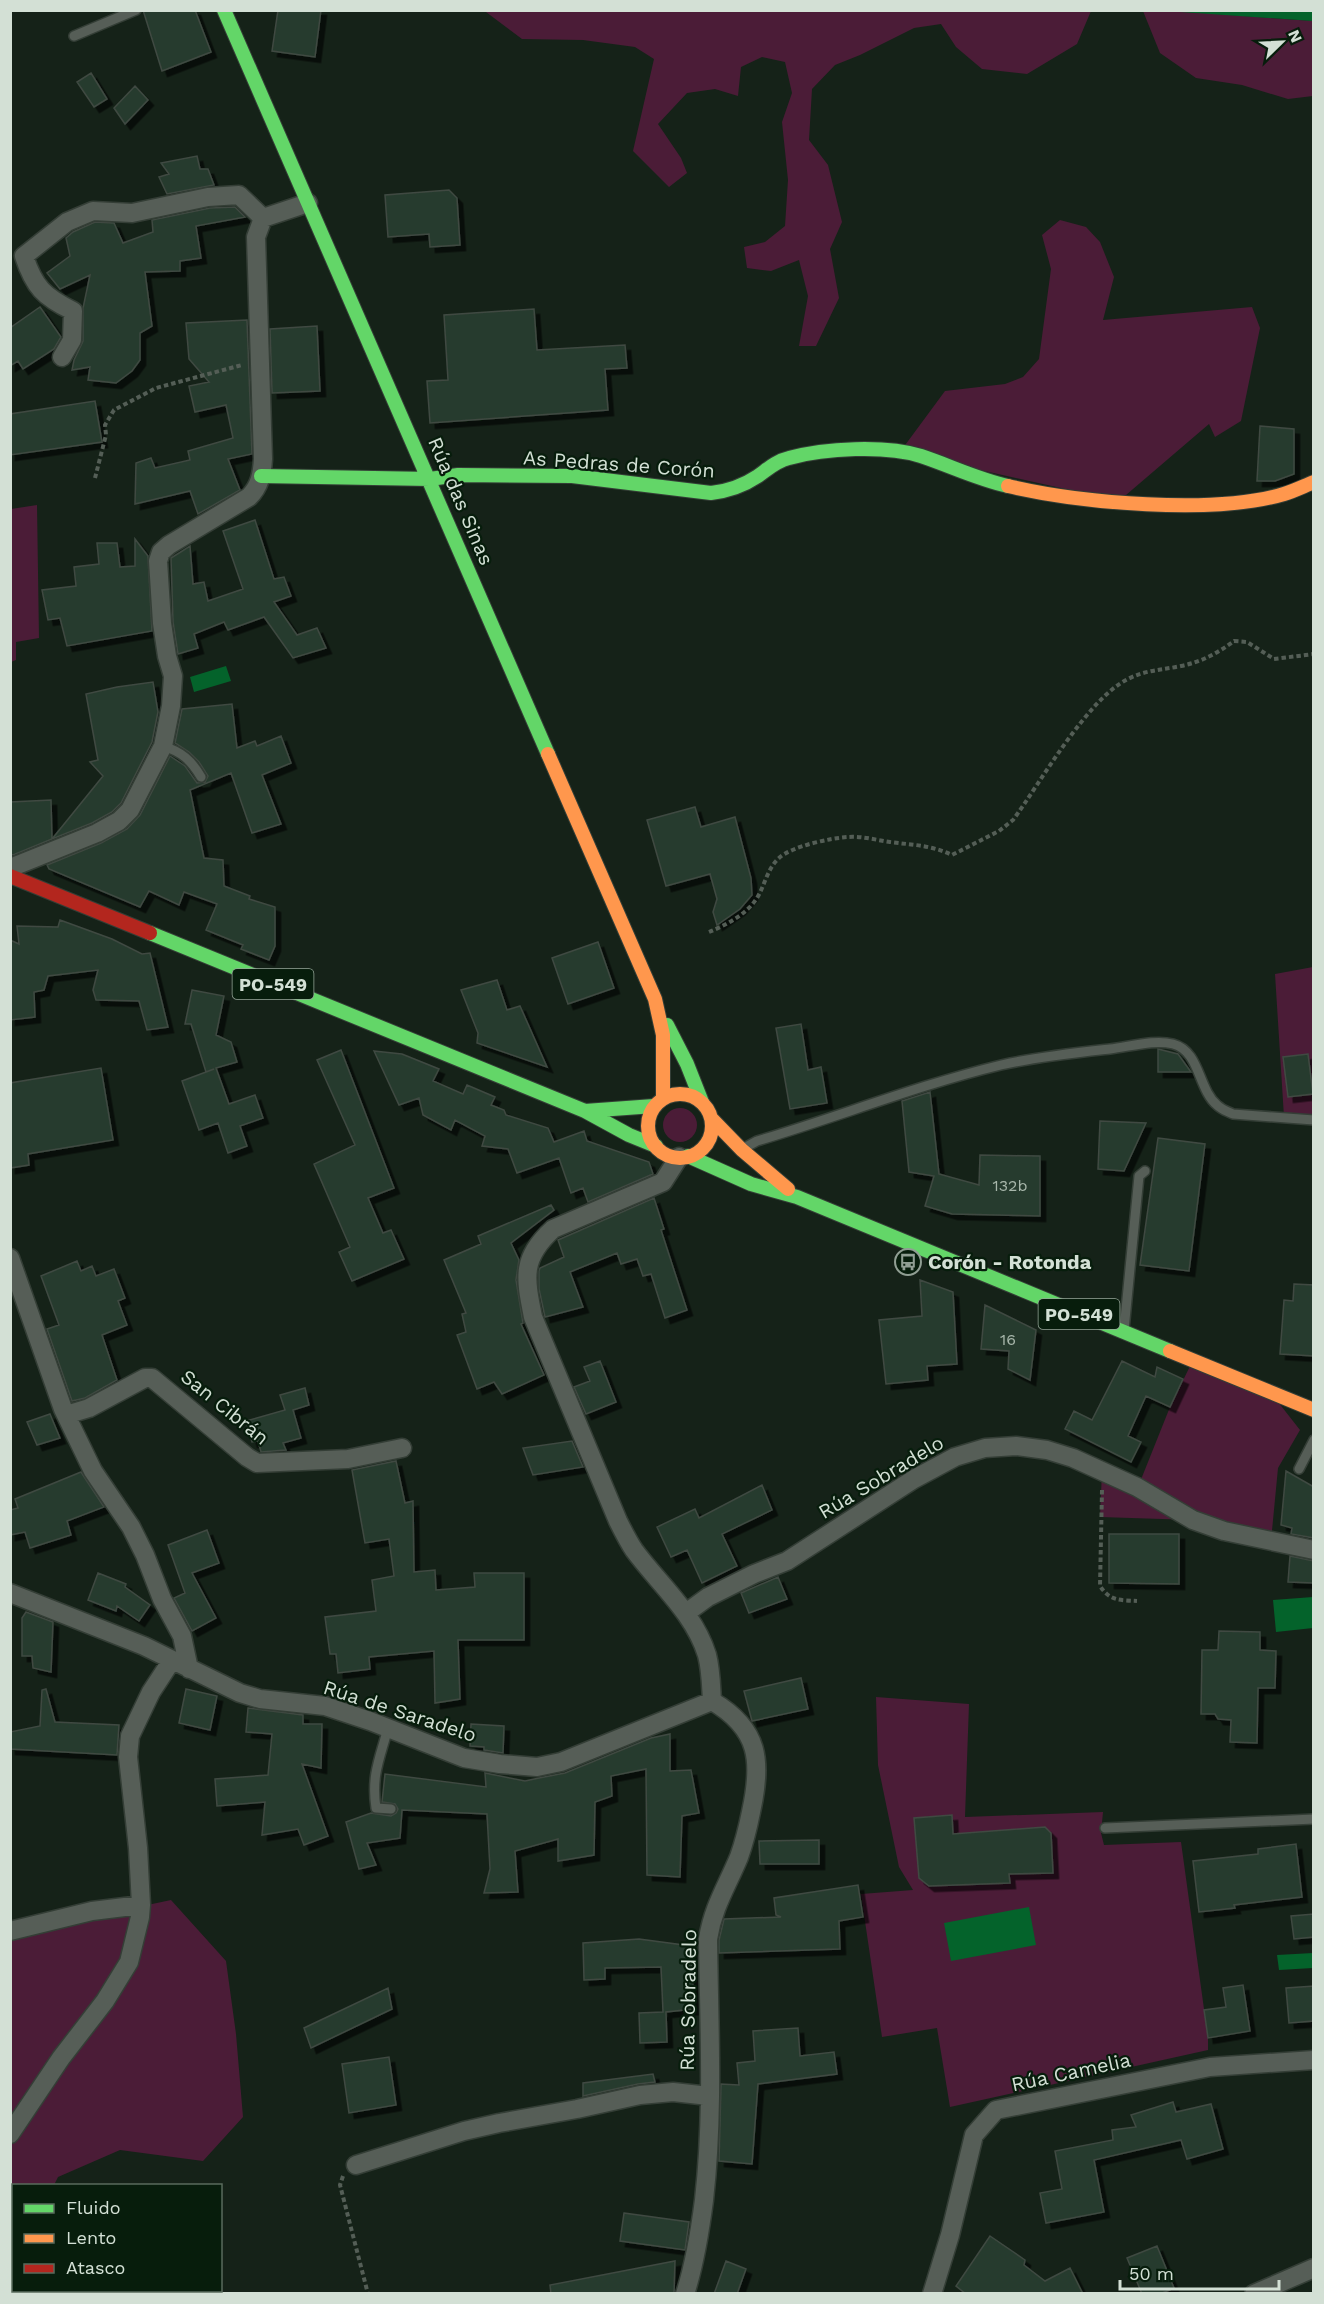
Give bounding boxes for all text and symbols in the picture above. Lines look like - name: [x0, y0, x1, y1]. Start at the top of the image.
- north arrow: [1252, 12, 1312, 72]
- text: N: [1284, 27, 1306, 45]
- street label: Rúa das Sinas: [423, 433, 499, 569]
- street label: As Pedras de Corón: [522, 445, 716, 483]
- road number: PO-549: [232, 969, 314, 999]
- house number: 132b: [993, 1176, 1027, 1195]
- bus stop icon: Corón - Rotonda: [893, 1247, 923, 1277]
- place label: Corón - Rotonda: [928, 1250, 1092, 1274]
- road number: PO-549: [1038, 1299, 1120, 1329]
- house number: 16: [1000, 1330, 1016, 1349]
- street label: San Cibrán: [176, 1364, 274, 1450]
- street label: Rúa Sobradelo: [814, 1430, 948, 1524]
- street label: Rúa de Saradelo: [321, 1675, 479, 1747]
- street label: Rúa Sobradelo: [675, 1929, 701, 2071]
- street label: Rúa Camelia: [1009, 2048, 1133, 2096]
- legend: [12, 2184, 222, 2292]
- text: Fluido: [66, 2197, 120, 2218]
- text: Lento: [66, 2227, 116, 2248]
- scale bar: [1120, 2253, 1279, 2291]
- text: Atasco: [66, 2257, 125, 2278]
- text: 50 m: [1129, 2263, 1174, 2284]

